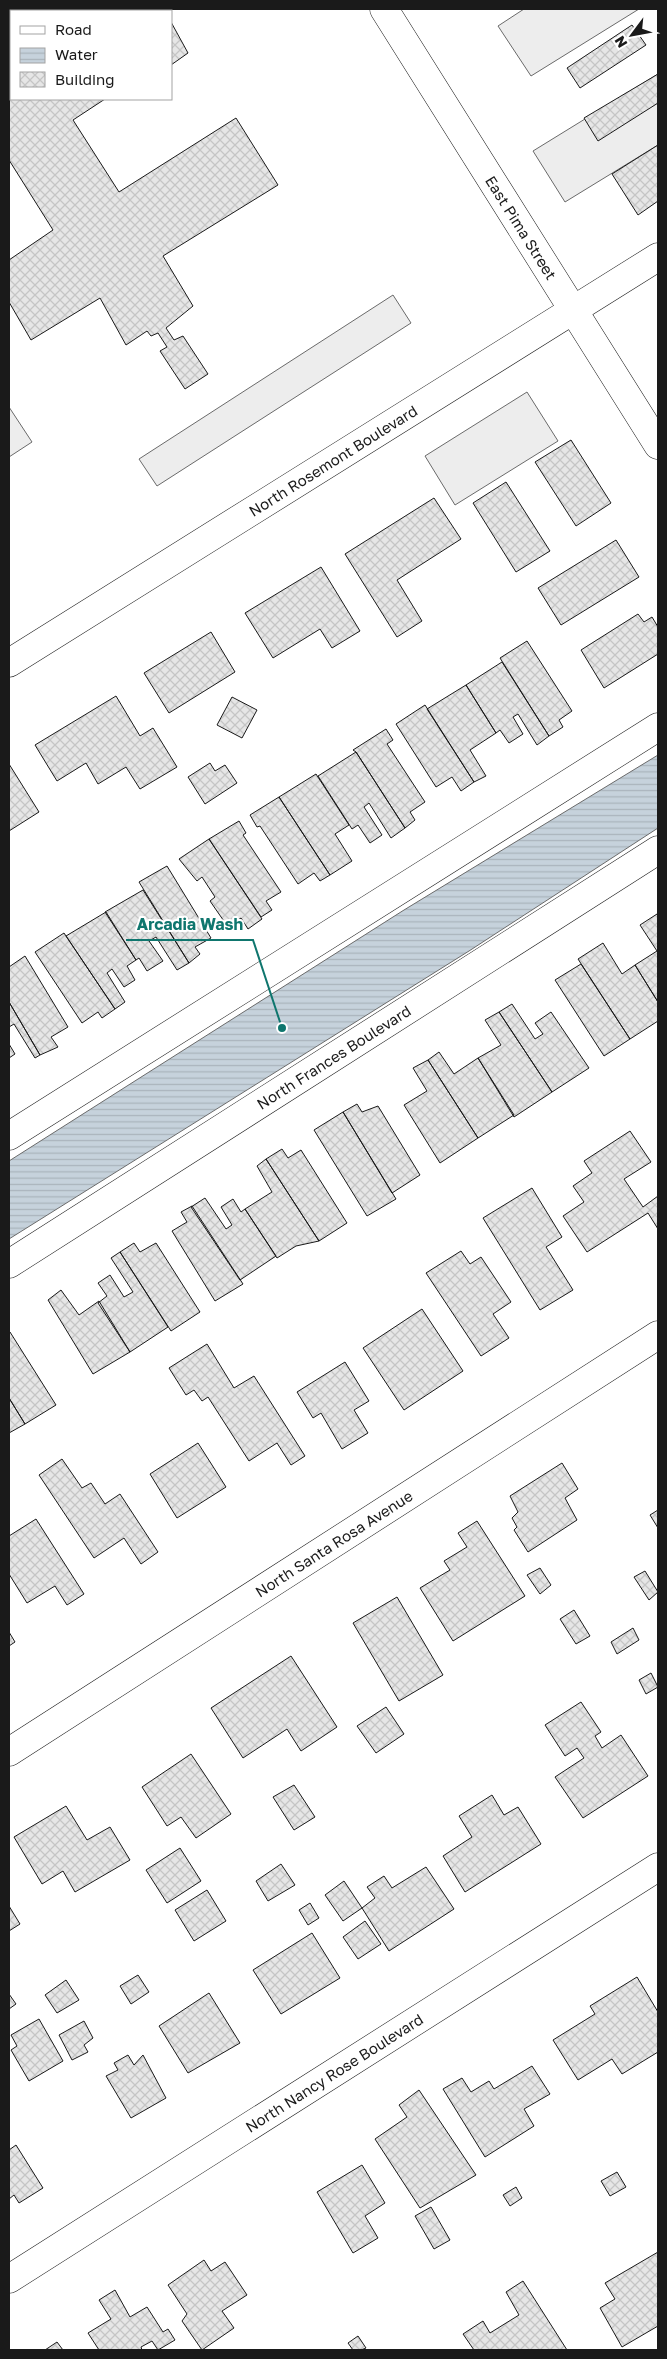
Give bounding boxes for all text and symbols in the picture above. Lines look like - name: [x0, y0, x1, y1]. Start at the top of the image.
- legend: [10, 10, 172, 100]
- north arrow: [607, 10, 657, 60]
- text: Road: [55, 20, 92, 38]
- text: N: [611, 33, 631, 51]
- text: Water: [55, 45, 98, 63]
- text: Building: [55, 70, 115, 88]
- street label: East Pima Street: [482, 172, 561, 283]
- street label: North Rosemont Boulevard: [245, 401, 420, 520]
- callout: Arcadia Wash: [126, 909, 253, 940]
- text: Arcadia Wash: [137, 914, 243, 934]
- street label: North Frances Boulevard: [253, 1001, 414, 1113]
- street label: North Santa Rosa Avenue: [252, 1486, 416, 1600]
- street label: North Nancy Rose Boulevard: [242, 2010, 426, 2136]

